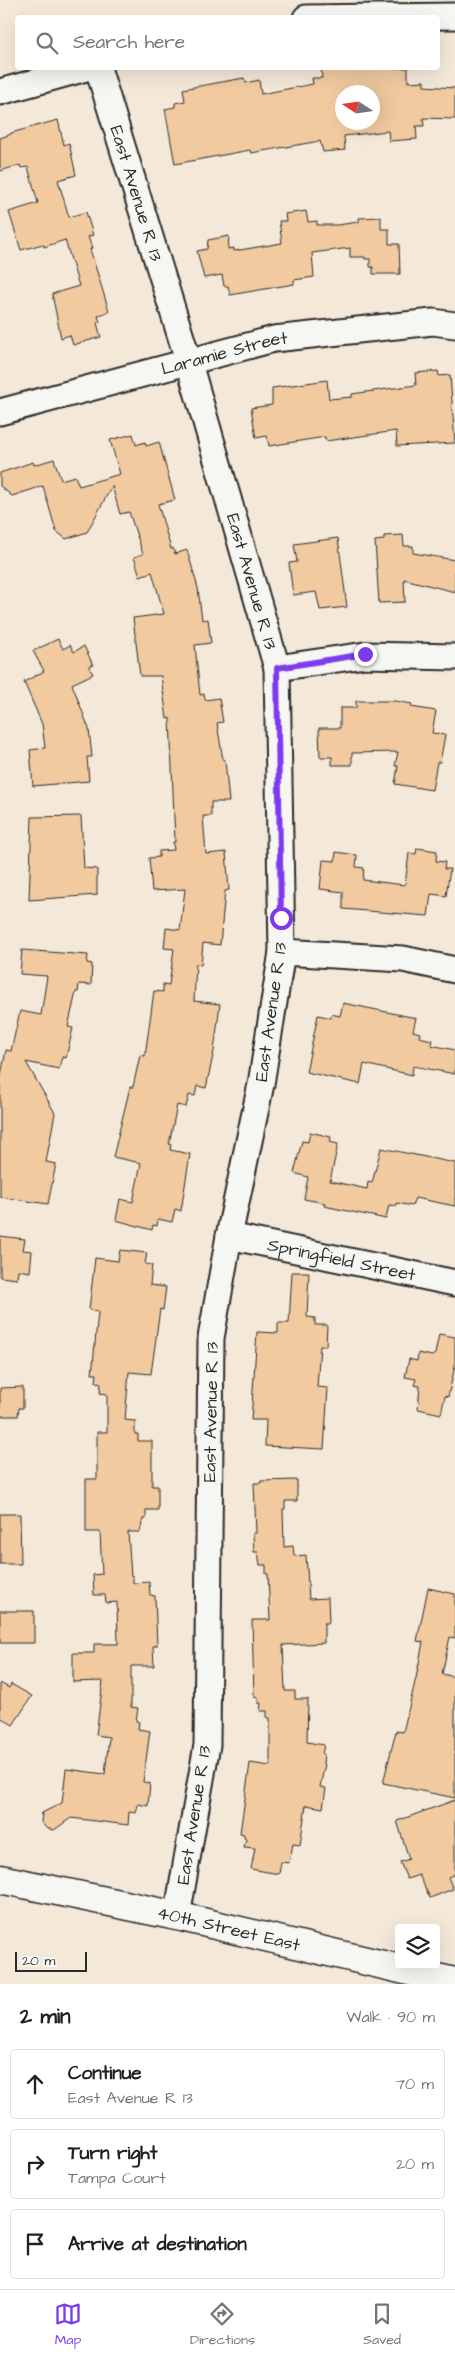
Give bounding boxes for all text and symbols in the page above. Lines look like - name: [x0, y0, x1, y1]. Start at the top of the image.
- search box: [15, 15, 440, 70]
- icon: search: [33, 29, 61, 57]
- text: Search here: [73, 29, 185, 56]
- north arrow: [335, 85, 380, 130]
- street label: East Avenue R 13: [104, 122, 169, 264]
- street label: Laramie Street: [158, 325, 289, 381]
- street label: East Avenue R 13: [220, 510, 284, 652]
- route end: [354, 643, 377, 666]
- route start: [270, 907, 293, 930]
- street label: East Avenue R 13: [249, 941, 293, 1083]
- street label: Springfield Street: [265, 1232, 419, 1287]
- street label: East Avenue R 13: [197, 1342, 225, 1482]
- street label: East Avenue R 13: [171, 1744, 217, 1886]
- street label: 40th Street East: [155, 1900, 303, 1957]
- map controls: [395, 1924, 440, 1969]
- button: layers: [395, 1924, 440, 1969]
- scale bar: [15, 1949, 88, 1972]
- text: 20 m: [22, 1951, 55, 1971]
- text: 2 min: [20, 2002, 70, 2031]
- text: Walk · 90 m: [346, 2006, 435, 2028]
- text: Continue: [68, 2060, 142, 2087]
- icon: ahead: [21, 2070, 49, 2098]
- text: 70 m: [395, 2073, 434, 2095]
- text: East Avenue R 13: [68, 2087, 193, 2109]
- text: Turn right: [68, 2140, 157, 2167]
- icon: right: [21, 2150, 49, 2178]
- text: 20 m: [396, 2153, 434, 2175]
- text: Tampa Court: [68, 2167, 166, 2189]
- icon: arrive: [21, 2230, 49, 2258]
- text: Arrive at destination: [68, 2231, 247, 2258]
- tab: Map: [54, 2300, 82, 2350]
- tab: Directions: [190, 2300, 255, 2350]
- tab: Saved: [363, 2300, 401, 2350]

